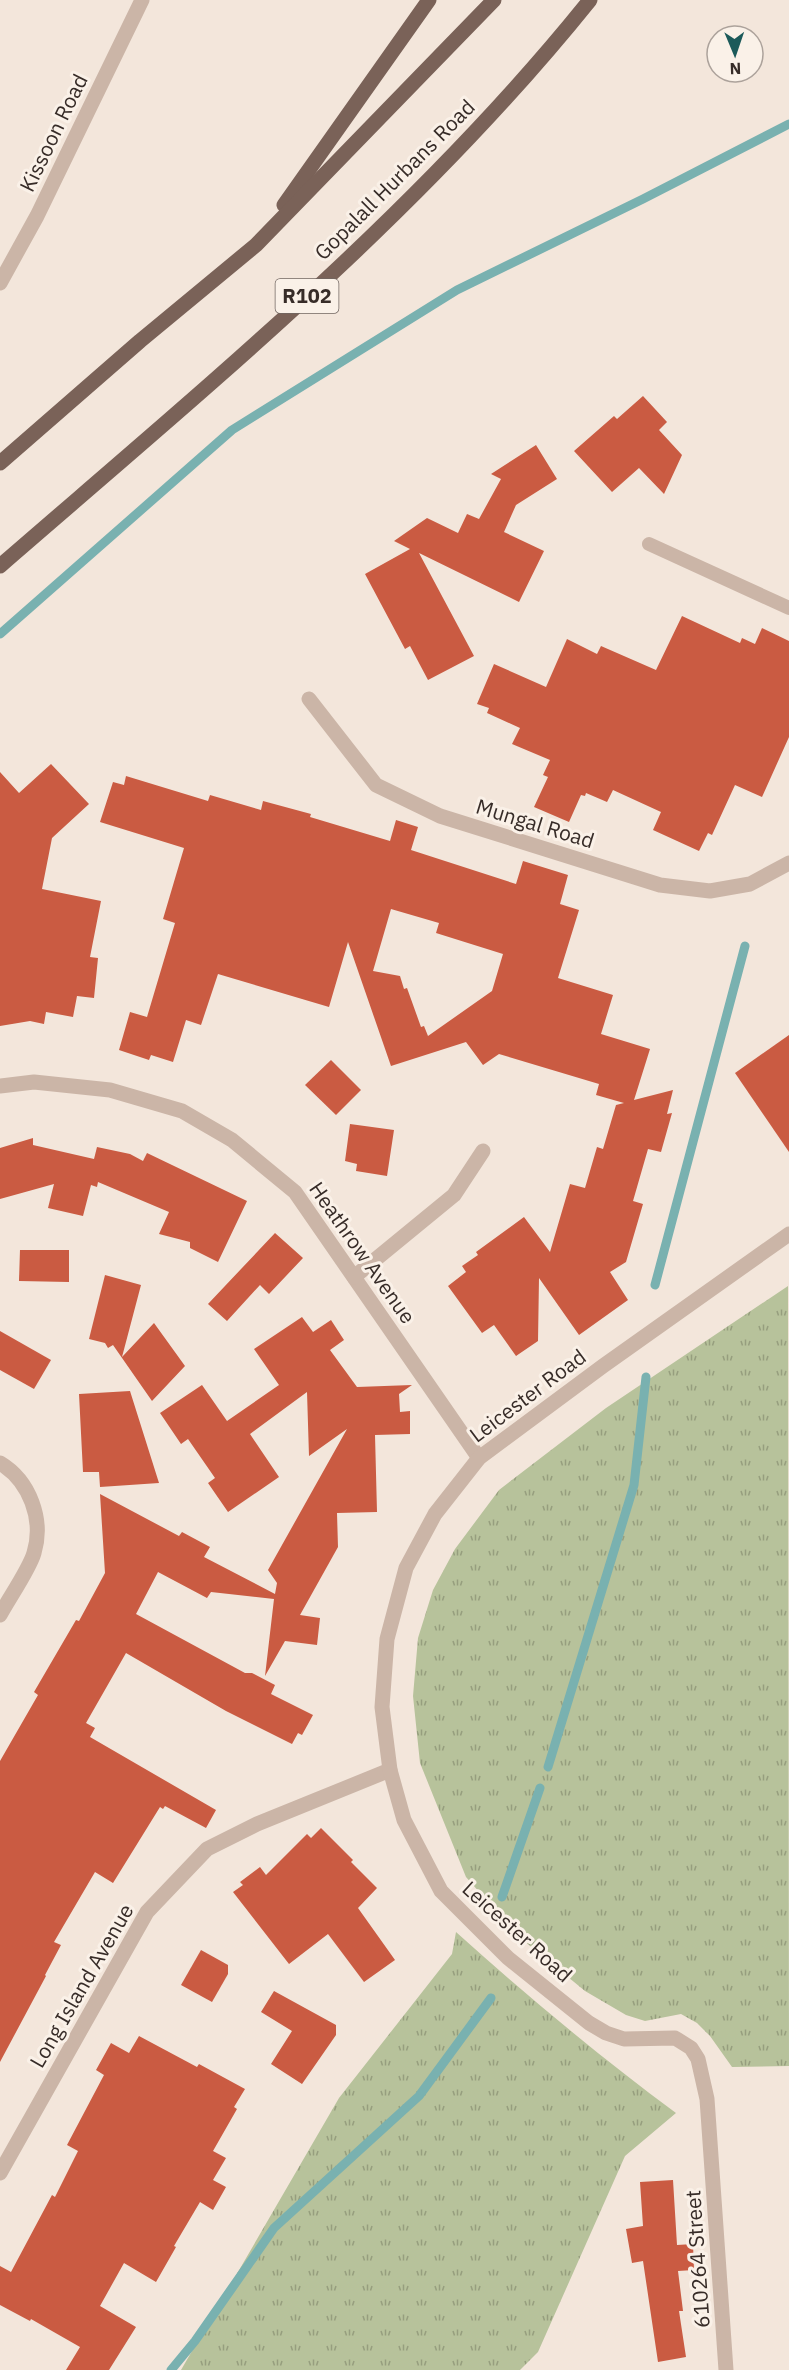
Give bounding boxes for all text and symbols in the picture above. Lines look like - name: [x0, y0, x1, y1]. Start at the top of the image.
- north arrow: [705, 24, 765, 84]
- text: N: [729, 59, 742, 79]
- street label: Kissoon Road: [13, 69, 94, 196]
- street label: Gopalall Hurbans Road: [308, 93, 481, 266]
- road number: R102: [276, 279, 338, 313]
- street label: Mungal Road: [473, 792, 598, 854]
- street label: Heathrow Avenue: [303, 1176, 422, 1329]
- street label: Leicester Road: [464, 1342, 591, 1448]
- street label: Leicester Road: [457, 1874, 579, 1988]
- street label: Long Island Avenue: [23, 1898, 139, 2073]
- street label: 610264 Street: [678, 2189, 716, 2329]

